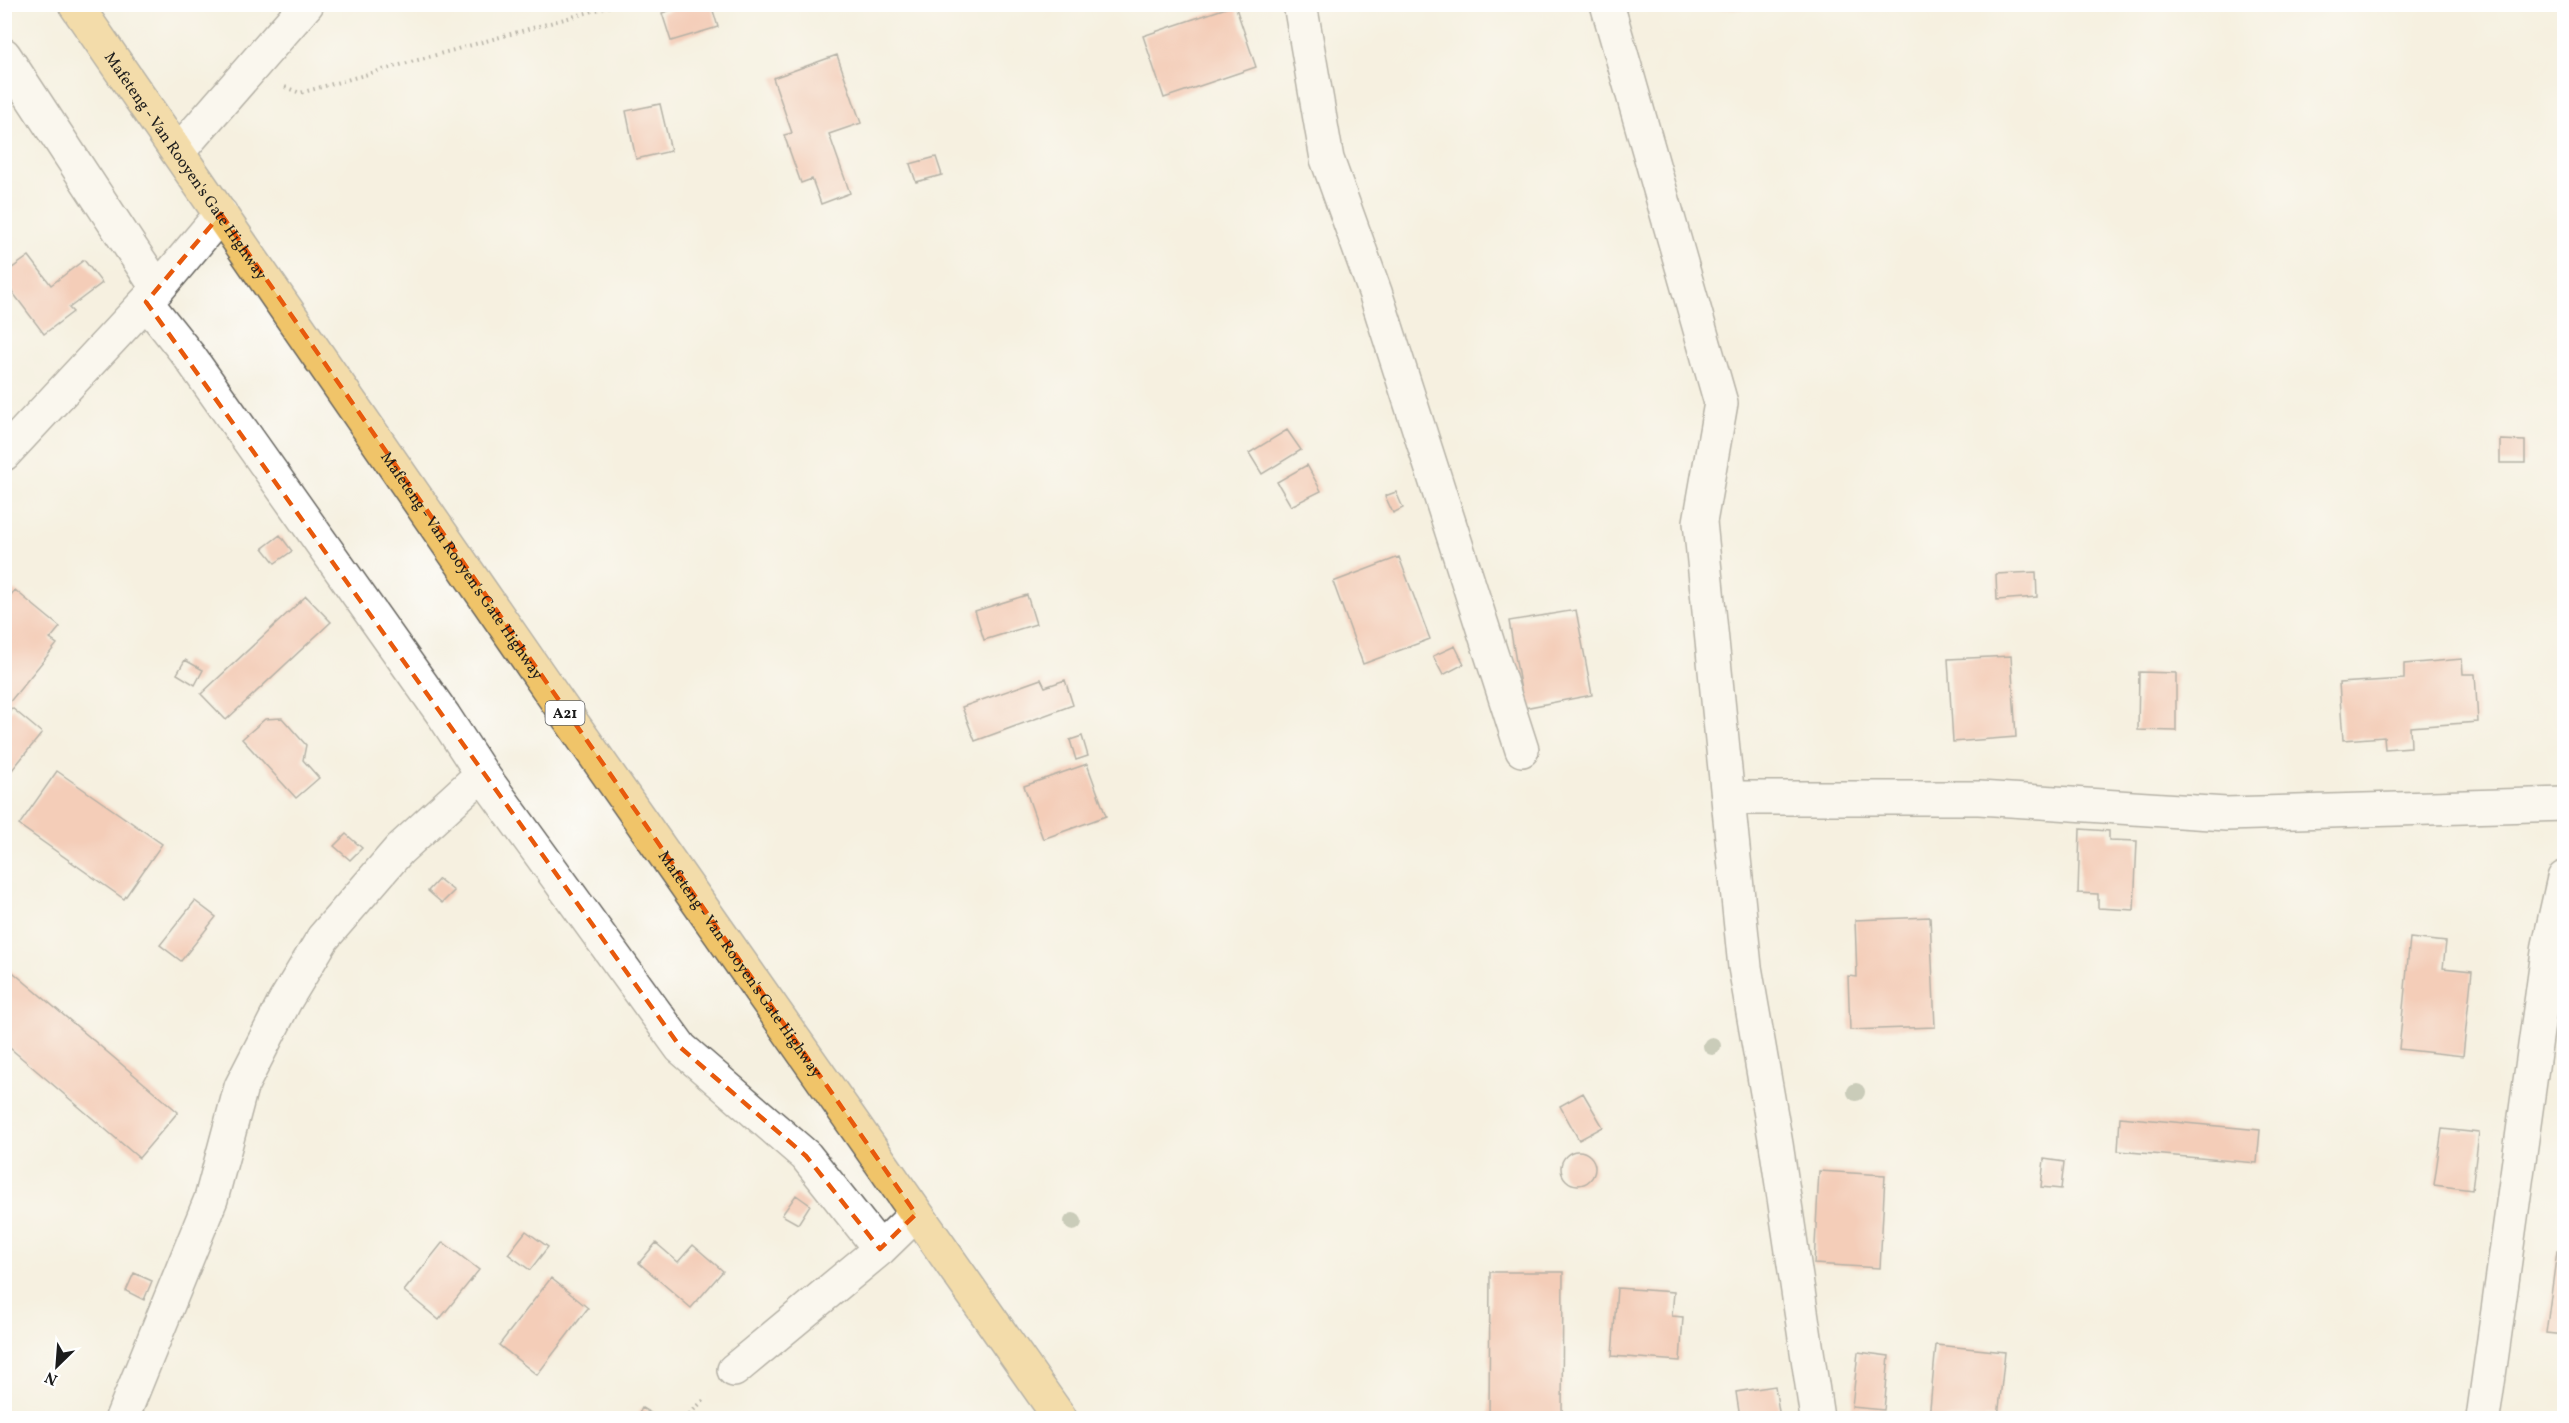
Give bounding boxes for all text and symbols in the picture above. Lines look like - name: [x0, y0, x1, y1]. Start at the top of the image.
- street label: Mafeteng - Van Rooyen's Gate Highway: [98, 48, 272, 285]
- street label: Mafeteng - Van Rooyen's Gate Highway: [375, 448, 548, 685]
- road number: A21: [546, 701, 584, 725]
- street label: Mafeteng - Van Rooyen's Gate Highway: [652, 847, 827, 1083]
- north arrow: [27, 1336, 87, 1396]
- text: N: [41, 1365, 61, 1390]

